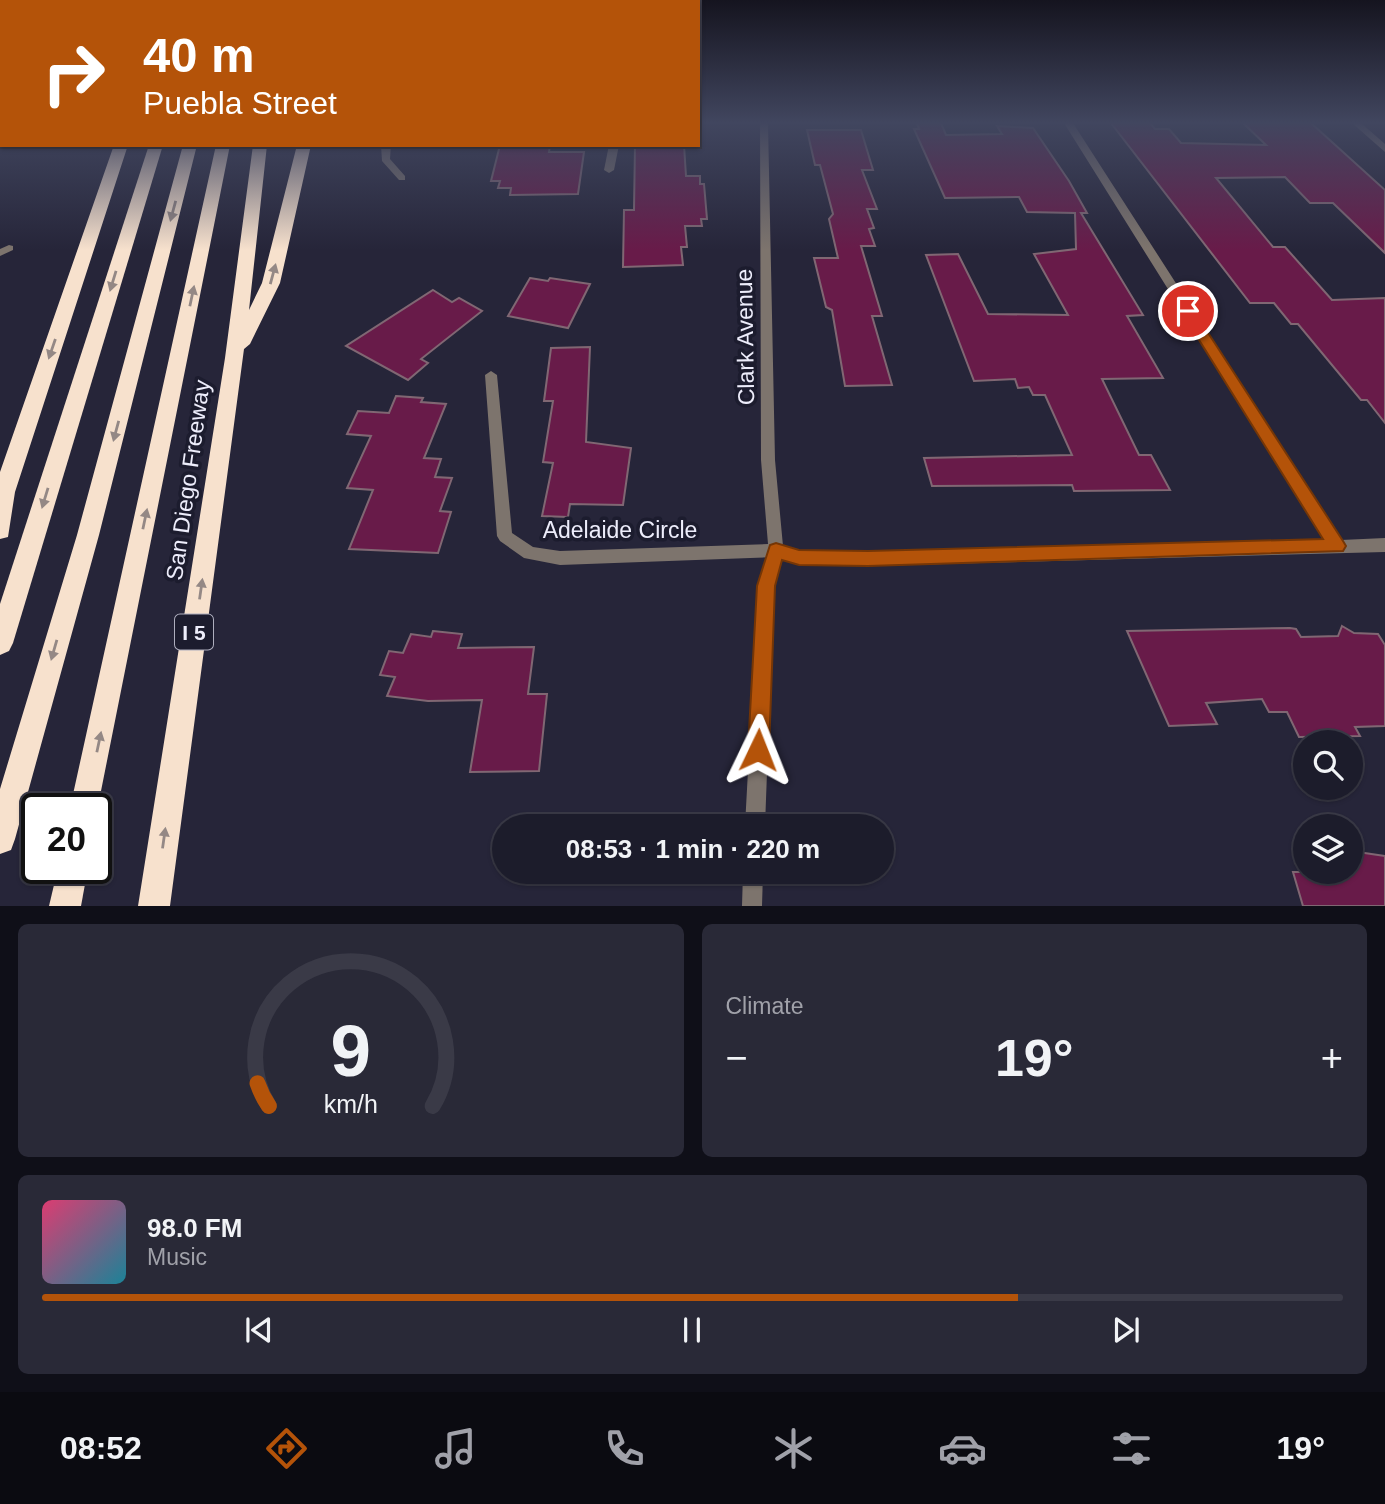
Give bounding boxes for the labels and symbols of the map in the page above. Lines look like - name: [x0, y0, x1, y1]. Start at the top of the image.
- one-way arrow: [167, 200, 178, 222]
- one-way arrow: [268, 263, 279, 285]
- street label: Clark Avenue: [731, 269, 759, 405]
- one-way arrow: [108, 270, 118, 291]
- pin: [1158, 281, 1218, 341]
- one-way arrow: [186, 285, 197, 307]
- one-way arrow: [46, 339, 57, 360]
- street label: San Diego Freeway: [161, 378, 215, 582]
- one-way arrow: [110, 421, 120, 442]
- one-way arrow: [40, 487, 50, 508]
- one-way arrow: [140, 508, 151, 530]
- street label: Adelaide Circle: [543, 517, 697, 543]
- one-way arrow: [195, 577, 206, 599]
- road number: I 5: [175, 614, 213, 650]
- one-way arrow: [49, 640, 59, 661]
- position arrow: [721, 713, 795, 787]
- one-way arrow: [94, 731, 105, 753]
- speed limit sign: 20: [21, 793, 112, 884]
- one-way arrow: [159, 827, 170, 849]

